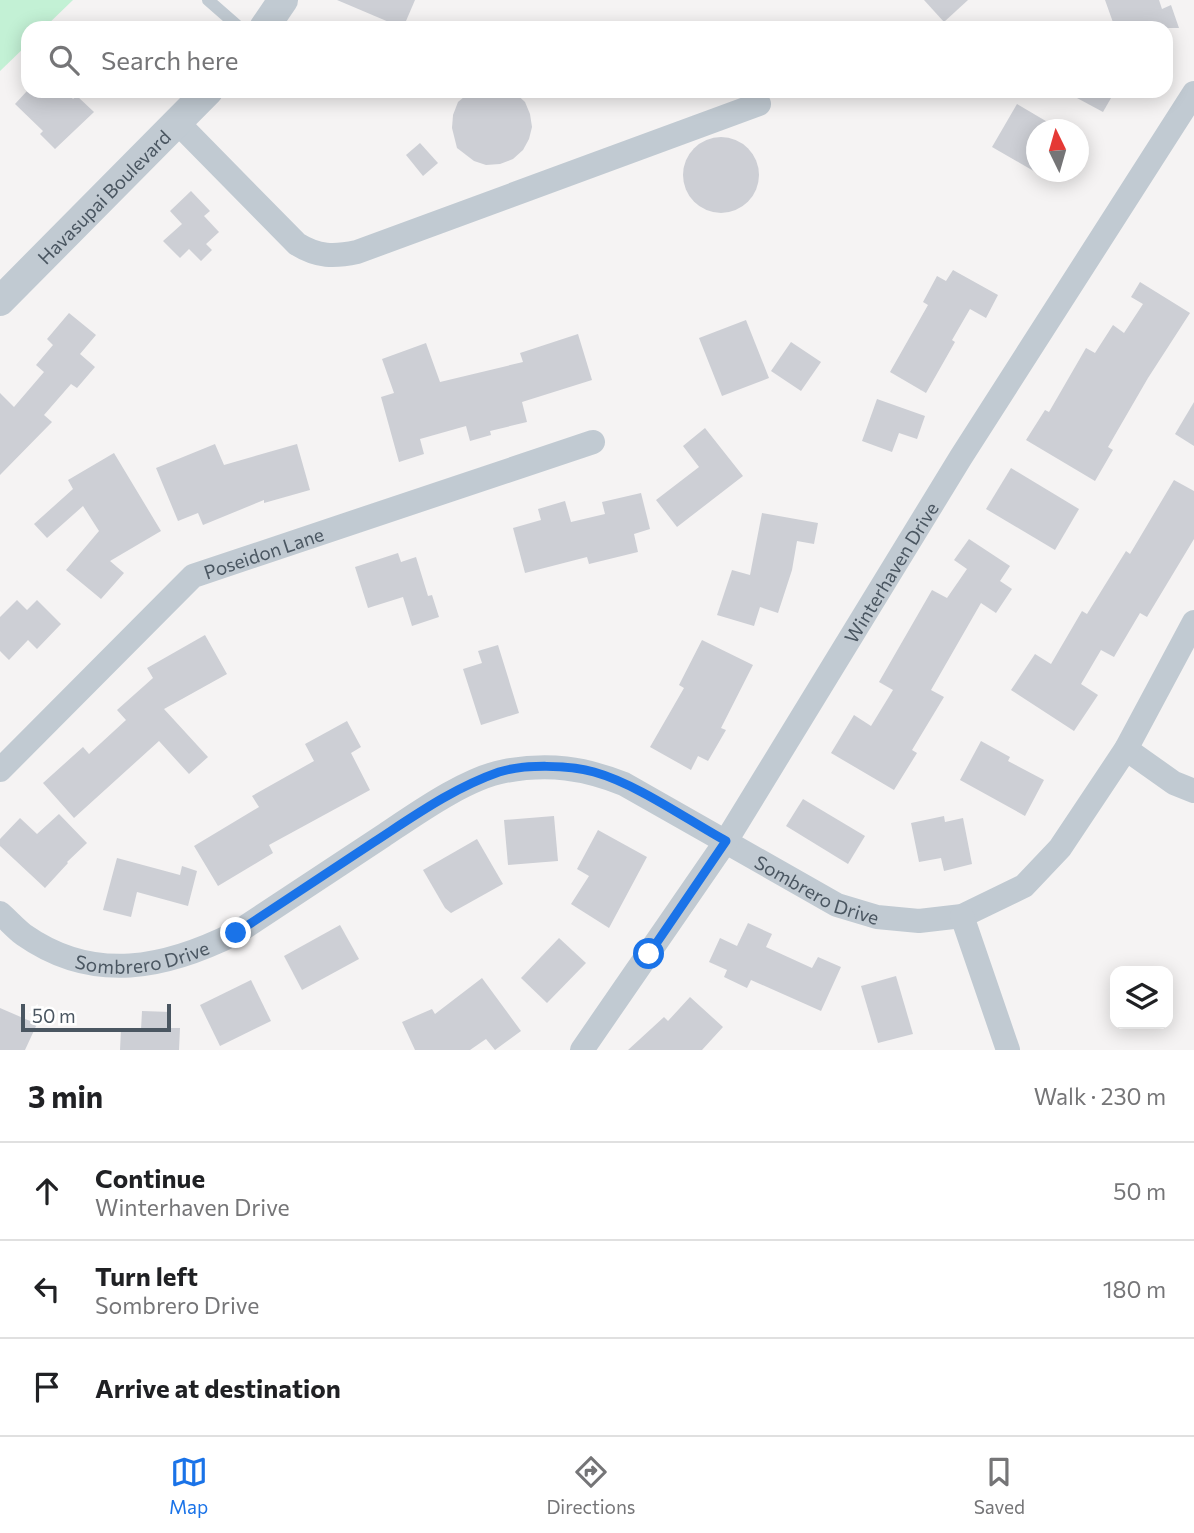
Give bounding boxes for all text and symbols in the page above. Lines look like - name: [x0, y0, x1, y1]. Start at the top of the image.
- search box: [21, 21, 1173, 98]
- icon: search: [45, 41, 83, 79]
- text: Search here: [101, 44, 239, 75]
- north arrow: [1026, 119, 1089, 182]
- street label: Havasupai Boulevard: [32, 125, 175, 268]
- street label: Winterhaven Drive: [839, 497, 942, 647]
- street label: Poseidon Lane: [201, 522, 326, 583]
- street label: Sombrero Drive: [751, 849, 882, 929]
- route end: [220, 917, 251, 948]
- street label: Sombrero Drive: [73, 935, 212, 977]
- route start: [633, 938, 664, 969]
- map controls: [1110, 966, 1173, 1029]
- button: layers: [1110, 966, 1173, 1029]
- scale bar: [21, 1001, 172, 1033]
- text: 50 m: [32, 1004, 76, 1027]
- text: 3 min: [28, 1077, 103, 1114]
- text: Walk · 230 m: [1034, 1082, 1166, 1110]
- text: Continue: [95, 1162, 205, 1193]
- icon: ahead: [28, 1172, 66, 1210]
- text: 50 m: [1113, 1177, 1166, 1205]
- text: Winterhaven Drive: [95, 1193, 290, 1221]
- text: Turn left: [95, 1260, 198, 1291]
- icon: left: [28, 1270, 66, 1308]
- text: 180 m: [1103, 1275, 1166, 1303]
- text: Sombrero Drive: [95, 1291, 259, 1319]
- icon: arrive: [28, 1368, 66, 1406]
- text: Arrive at destination: [95, 1372, 341, 1403]
- tab: Map: [169, 1453, 208, 1518]
- tab: Directions: [546, 1453, 636, 1518]
- tab: Saved: [974, 1453, 1025, 1518]

